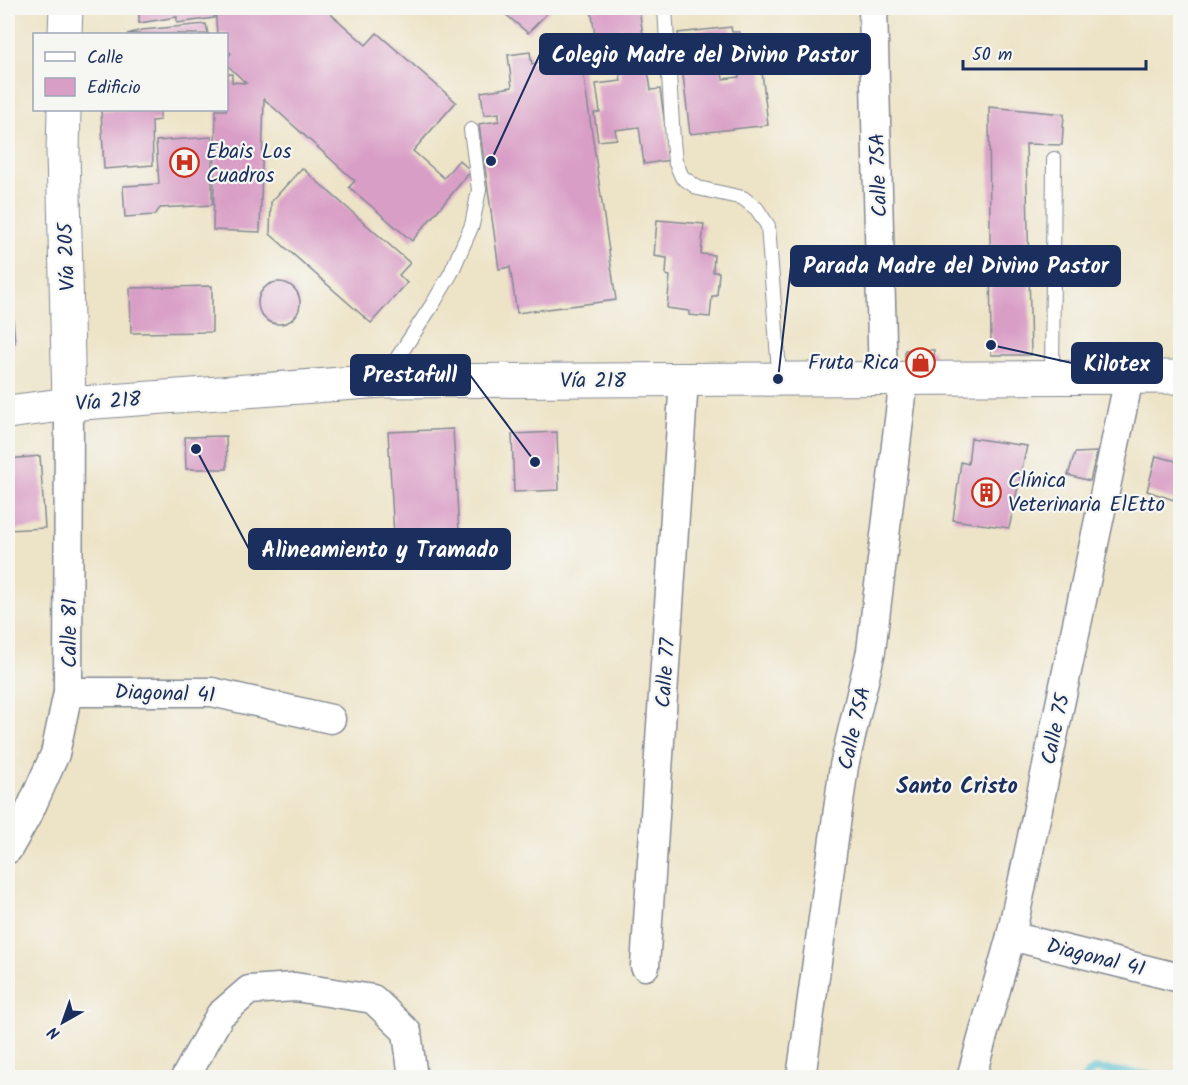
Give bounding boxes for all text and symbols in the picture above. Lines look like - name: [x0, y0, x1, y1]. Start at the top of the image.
- legend: [33, 33, 228, 111]
- scale bar: [963, 33, 1146, 71]
- callout: Colegio Madre del Divino Pastor: [540, 34, 870, 74]
- text: Colegio Madre del Divino Pastor: [552, 39, 859, 74]
- text: 50 m: [972, 41, 1012, 70]
- text: Calle: [87, 44, 123, 73]
- text: Edificio: [87, 74, 141, 103]
- street label: Calle 75A: [862, 132, 897, 218]
- place label: Ebais Los Cuadros: [206, 136, 292, 193]
- hospital icon: Ebais Los Cuadros: [169, 147, 201, 179]
- street label: Vía 205: [50, 220, 85, 292]
- callout: Parada Madre del Divino Pastor: [791, 246, 1120, 286]
- text: Parada Madre del Divino Pastor: [803, 250, 1110, 285]
- callout: Kilotex: [1072, 343, 1162, 383]
- shop icon: Fruta Rica: [904, 346, 936, 378]
- place label: Fruta Rica: [808, 347, 899, 380]
- text: Kilotex: [1084, 348, 1151, 383]
- callout: Prestafull: [351, 355, 470, 395]
- text: Prestafull: [363, 359, 457, 394]
- street label: Vía 218: [560, 365, 626, 398]
- street label: Vía 218: [74, 384, 142, 421]
- place label: Clínica Veterinaria ElEtto: [1008, 465, 1165, 522]
- building icon: Clínica Veterinaria ElEtto: [971, 476, 1003, 508]
- callout: Alineamiento y Tramado: [249, 529, 510, 569]
- text: Alineamiento y Tramado: [262, 534, 498, 569]
- street label: Calle 81: [54, 598, 87, 668]
- street label: Calle 77: [648, 636, 685, 709]
- street label: Diagonal 41: [114, 676, 216, 713]
- street label: Calle 75A: [830, 684, 881, 773]
- street label: Calle 75: [1033, 689, 1080, 768]
- district label: Santo Cristo: [896, 770, 1018, 805]
- street label: Diagonal 41: [1043, 930, 1148, 987]
- north arrow: [33, 992, 93, 1052]
- text: N: [42, 1020, 66, 1045]

